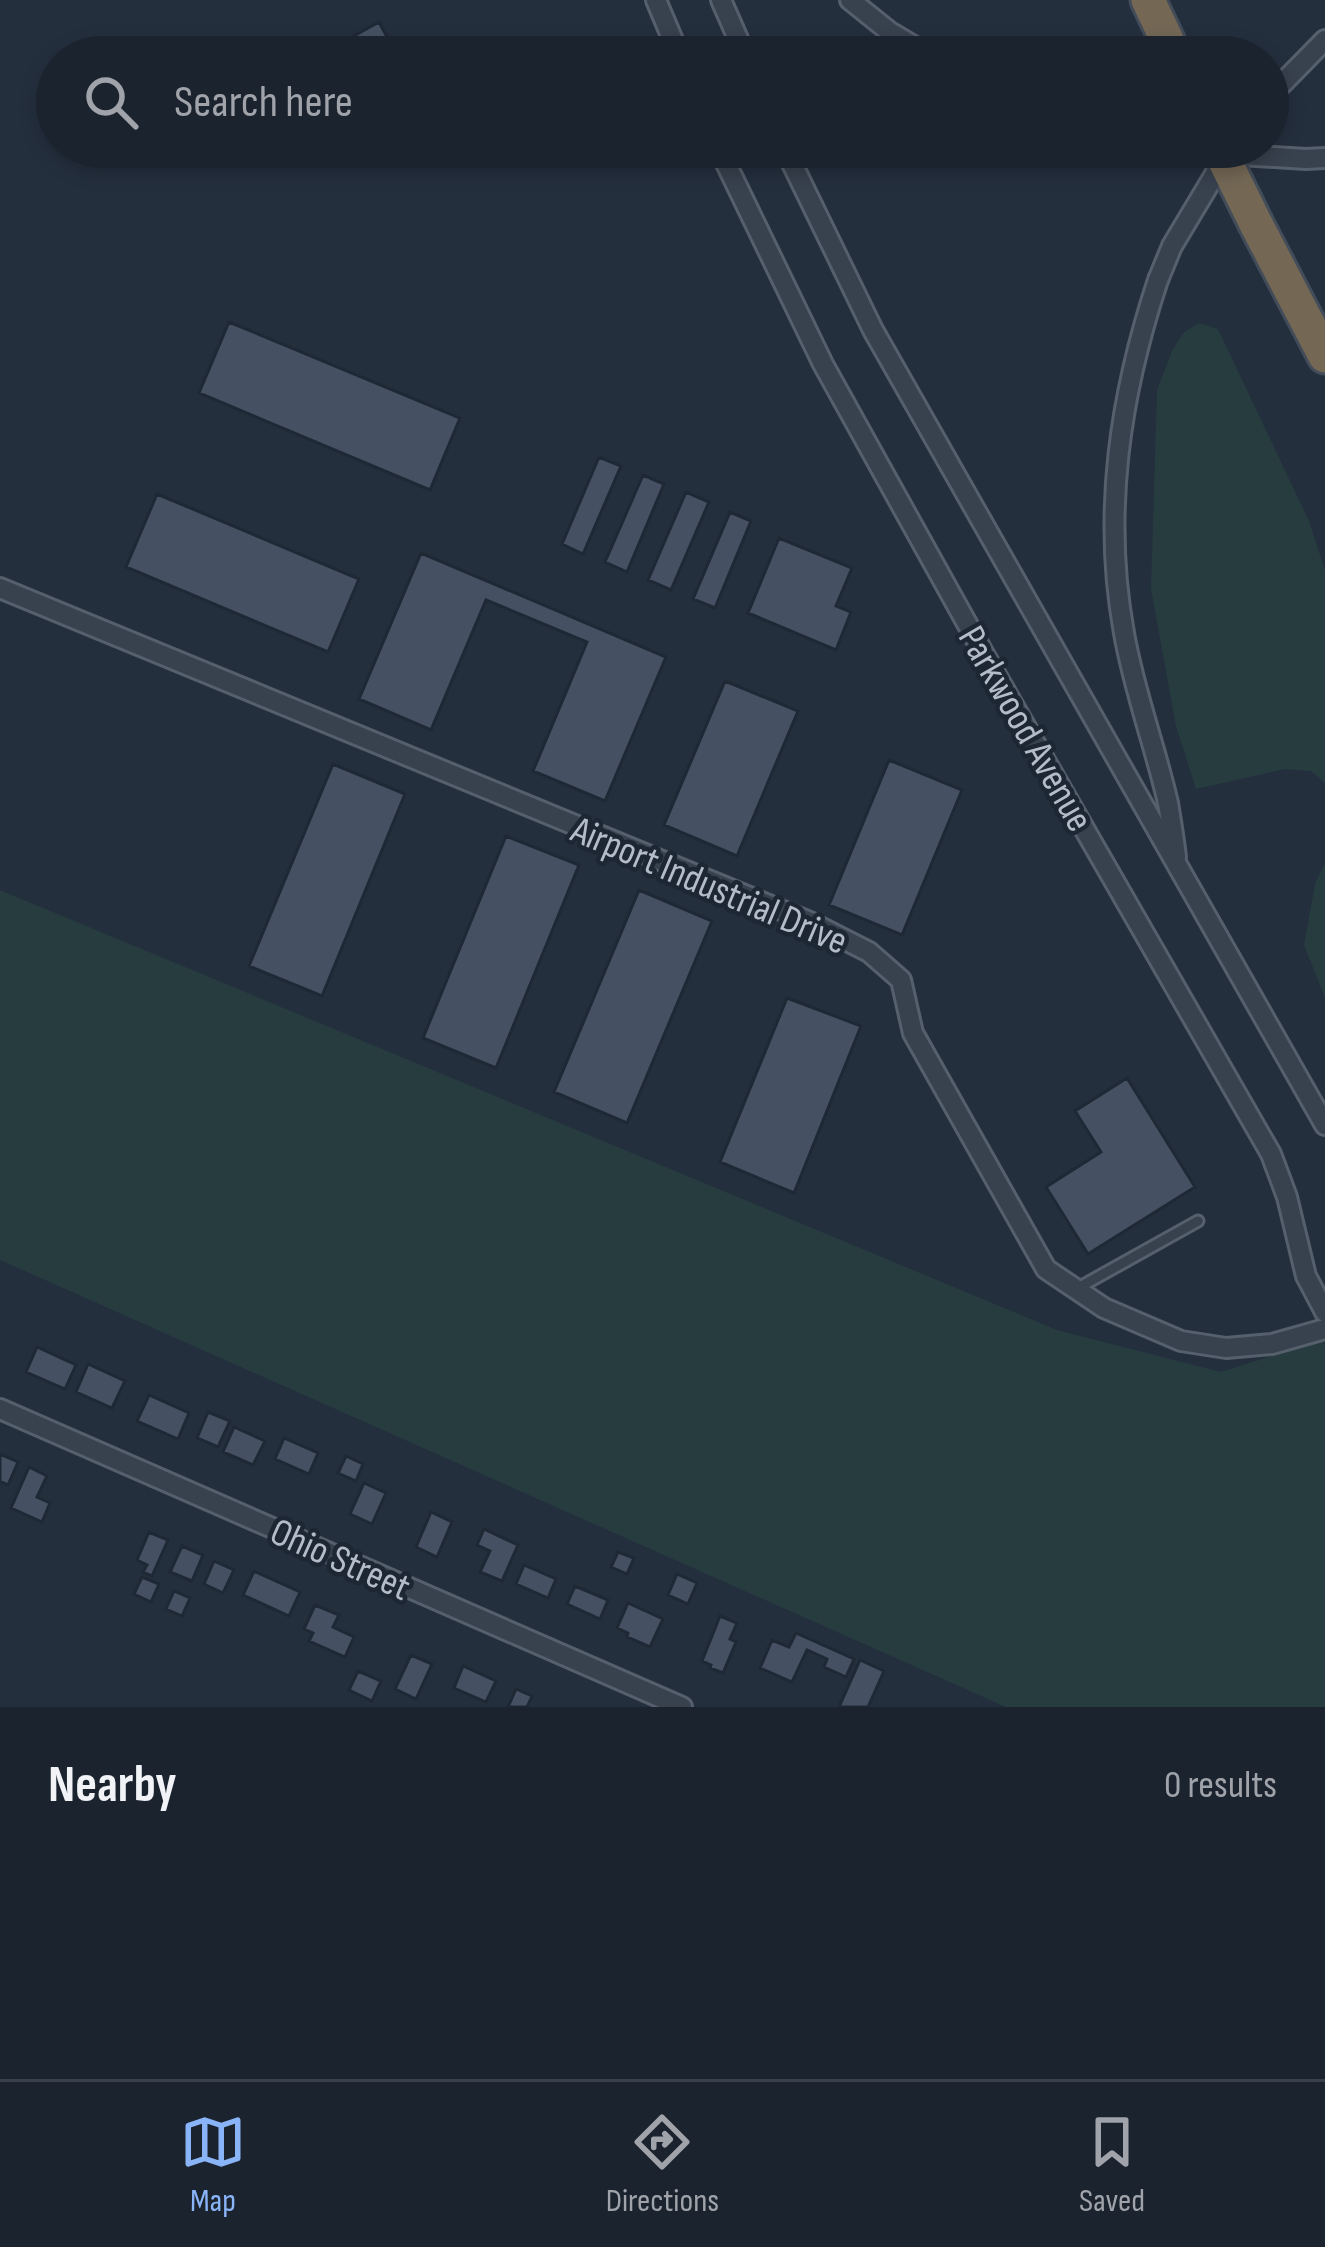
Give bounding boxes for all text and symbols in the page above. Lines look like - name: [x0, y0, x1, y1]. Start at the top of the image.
- search box: [36, 36, 1289, 168]
- icon: search: [78, 69, 144, 135]
- text: Search here: [174, 75, 353, 130]
- street label: Parkwood Avenue: [947, 618, 1102, 840]
- street label: Airport Industrial Drive: [563, 807, 854, 966]
- street label: Ohio Street: [263, 1509, 417, 1612]
- text: Nearby: [48, 1755, 177, 1816]
- text: 0 results: [1164, 1762, 1277, 1809]
- tab: Map: [180, 2109, 246, 2221]
- tab: Directions: [606, 2109, 719, 2221]
- tab: Saved: [1079, 2109, 1145, 2221]

